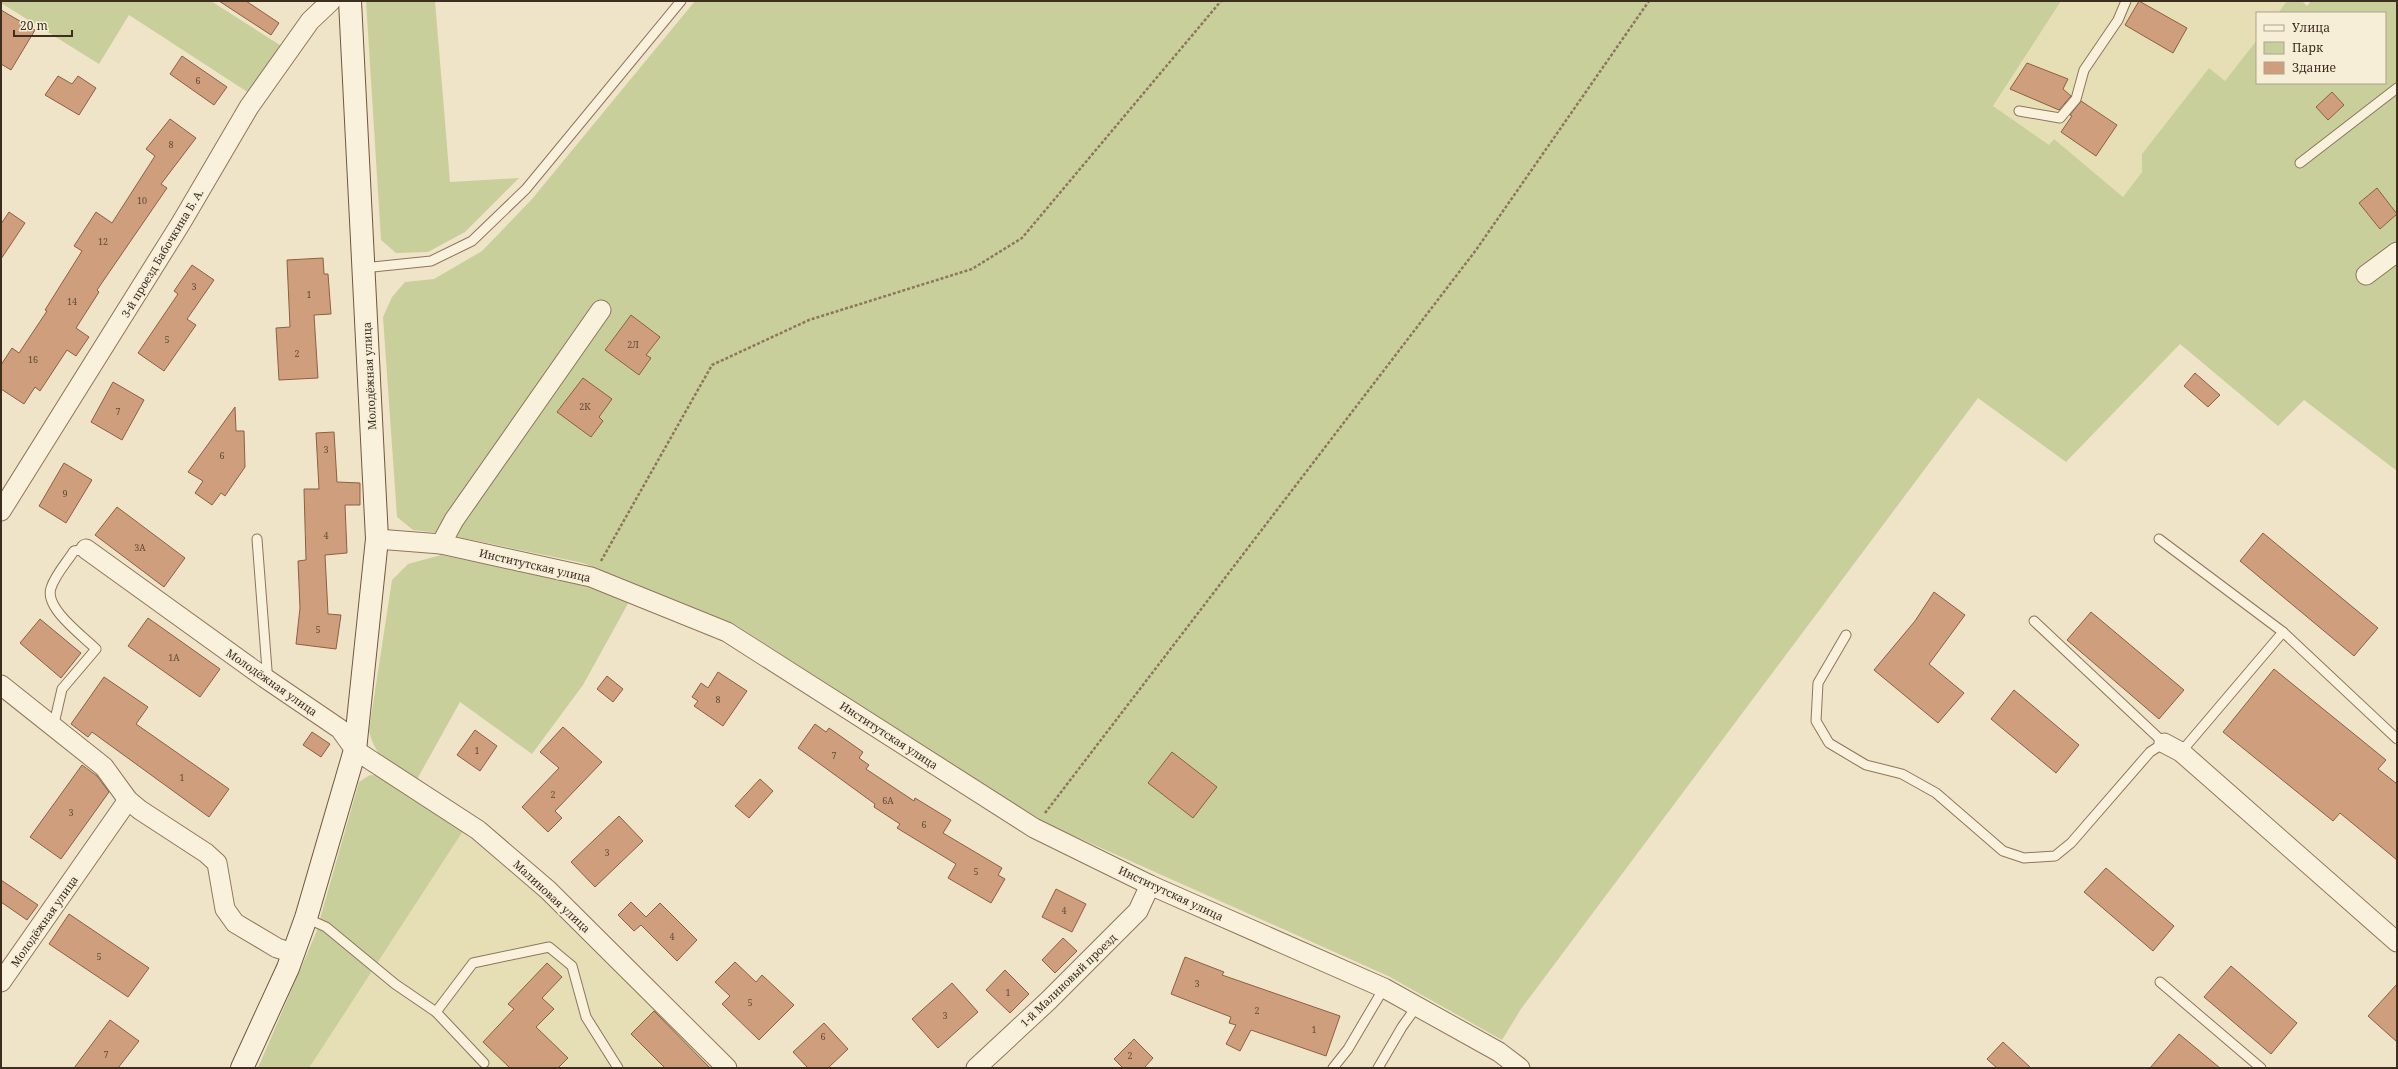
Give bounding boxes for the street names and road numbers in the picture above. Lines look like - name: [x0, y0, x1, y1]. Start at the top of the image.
- street label: 3-й проезд Бабочкина Б. А.: [118, 186, 206, 320]
- street label: Молодёжная улица: [359, 322, 379, 430]
- street label: Институтская улица: [478, 545, 592, 585]
- street label: Молодёжная улица: [223, 645, 321, 719]
- street label: Институтская улица: [837, 698, 941, 772]
- street label: Малиновая улица: [510, 856, 594, 936]
- street label: Институтская улица: [1116, 862, 1226, 924]
- street label: Молодёжная улица: [7, 872, 81, 970]
- street label: 1-й Малиновый проезд: [1017, 930, 1120, 1030]

